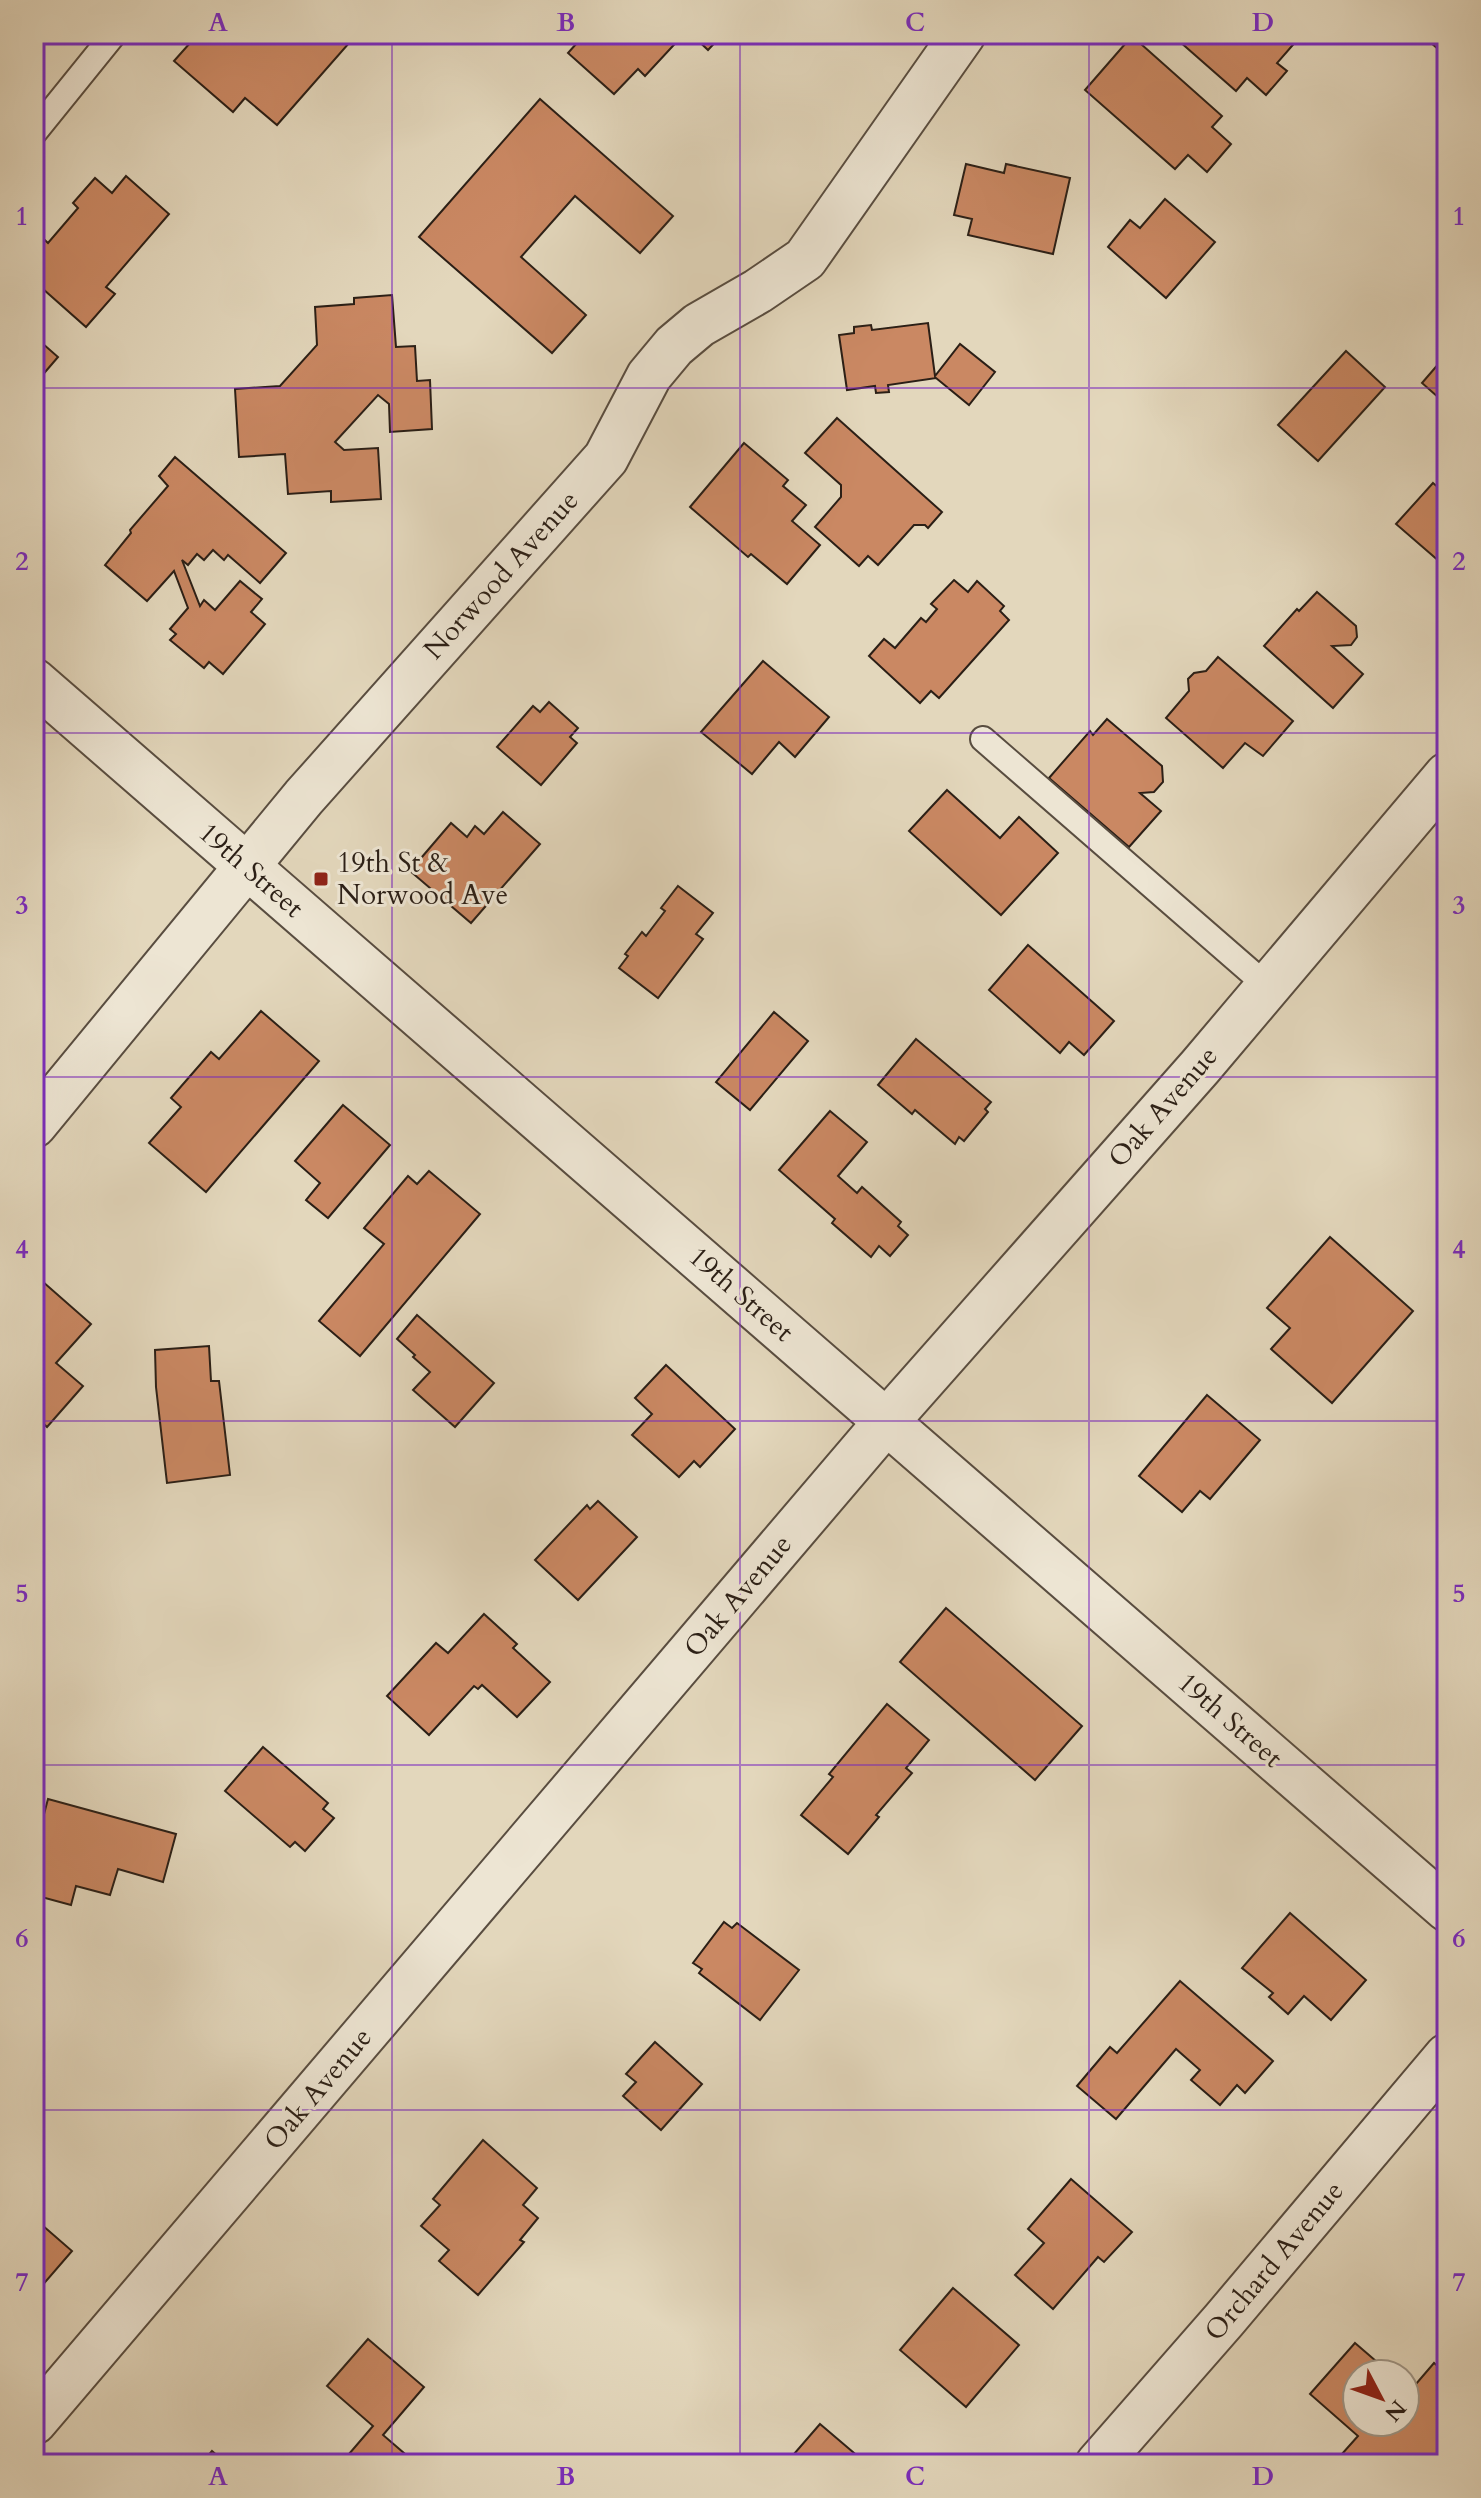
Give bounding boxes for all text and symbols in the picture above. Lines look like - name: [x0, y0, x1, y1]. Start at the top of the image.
- text: A: [208, 5, 228, 40]
- text: B: [557, 5, 575, 40]
- text: C: [905, 5, 925, 40]
- text: D: [1252, 5, 1274, 40]
- text: 1: [15, 199, 29, 234]
- text: 1: [1452, 199, 1466, 234]
- street label: Norwood Avenue: [415, 482, 587, 668]
- text: 2: [15, 544, 29, 579]
- text: 2: [1452, 544, 1466, 579]
- street label: 19th Street: [190, 814, 312, 926]
- place label: 19th St & Norwood Ave: [337, 844, 508, 914]
- marker: 19th St & Norwood Ave: [312, 870, 330, 888]
- text: 3: [15, 888, 29, 923]
- text: 3: [1452, 888, 1466, 923]
- street label: Oak Avenue: [1100, 1038, 1226, 1176]
- text: 4: [15, 1232, 29, 1267]
- text: 4: [1452, 1232, 1466, 1267]
- street label: 19th Street: [680, 1238, 802, 1350]
- street label: Oak Avenue: [675, 1526, 801, 1666]
- text: 5: [15, 1576, 29, 1611]
- text: 5: [1452, 1576, 1466, 1611]
- street label: 19th Street: [1169, 1664, 1291, 1776]
- text: 6: [15, 1921, 29, 1956]
- text: 6: [1452, 1921, 1466, 1956]
- street label: Oak Avenue: [255, 2019, 381, 2159]
- street label: Orchard Avenue: [1196, 2173, 1352, 2349]
- text: 7: [15, 2265, 29, 2300]
- text: 7: [1452, 2265, 1466, 2300]
- north arrow: [1341, 2358, 1421, 2438]
- text: N: [1378, 2393, 1413, 2428]
- text: A: [208, 2459, 228, 2494]
- text: B: [557, 2459, 575, 2494]
- text: C: [905, 2459, 925, 2494]
- text: D: [1252, 2459, 1274, 2494]

